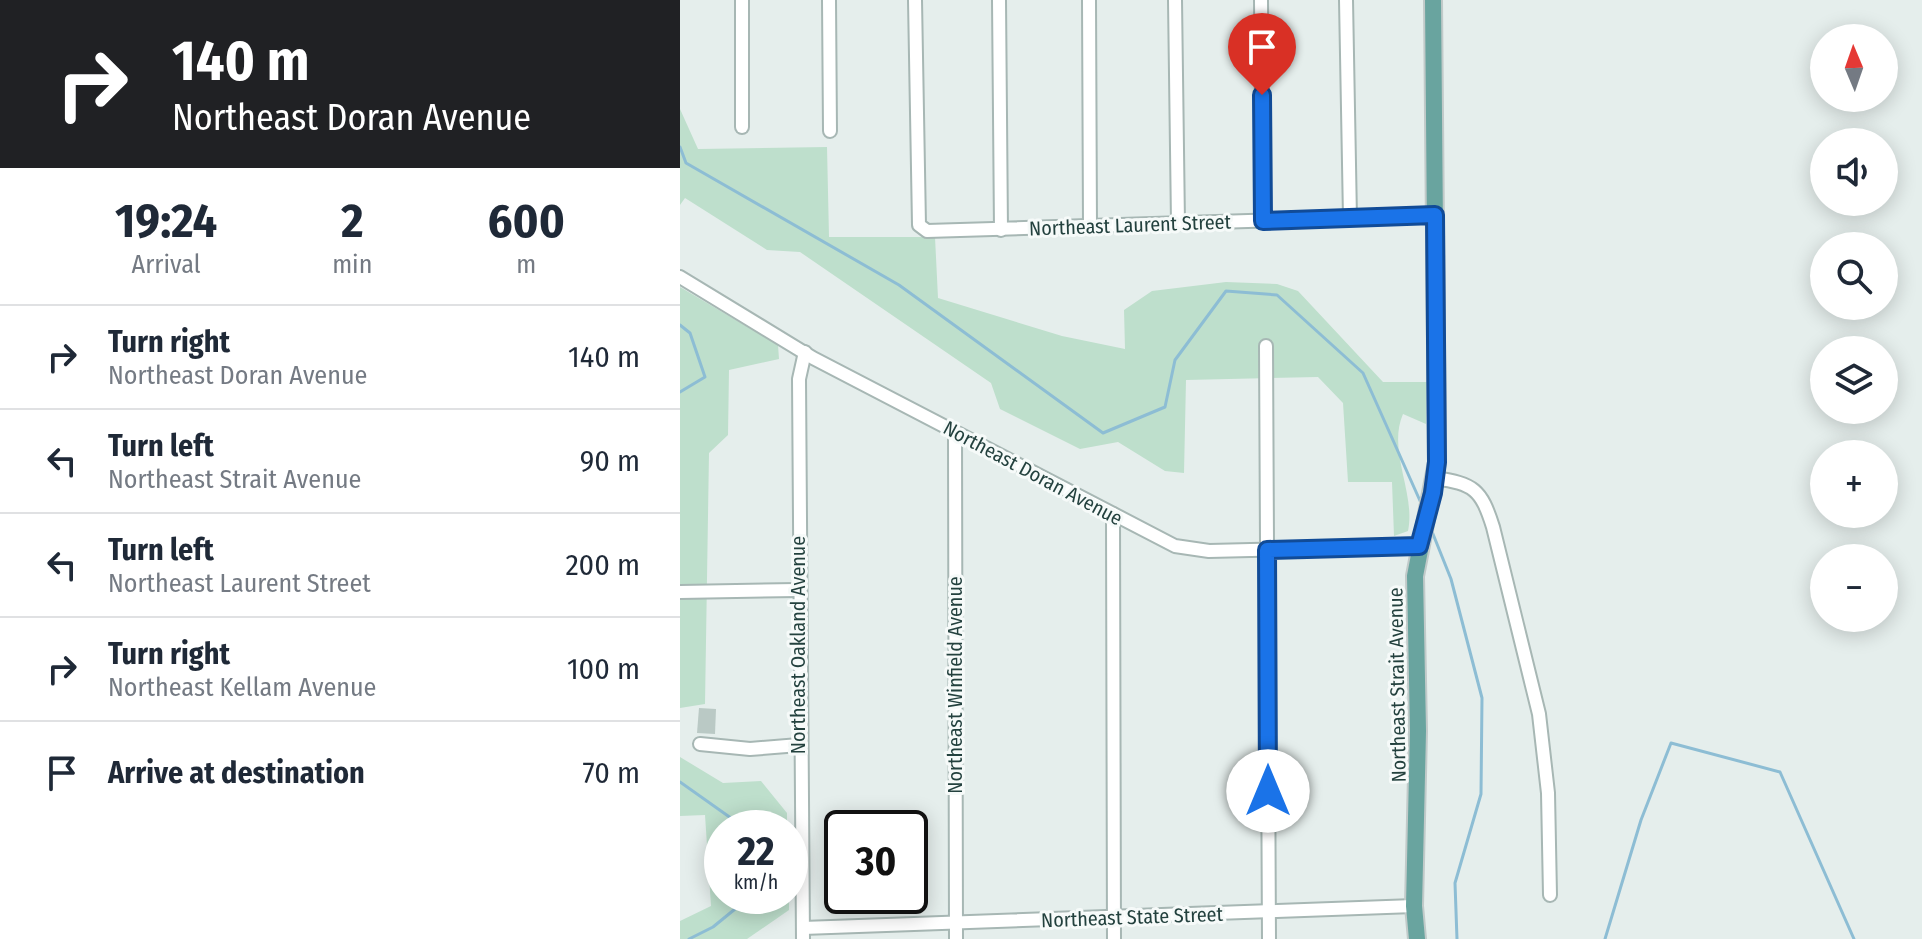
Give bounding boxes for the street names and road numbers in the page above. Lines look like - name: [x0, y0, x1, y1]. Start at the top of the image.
- street label: Northeast Laurent Street: [1029, 209, 1232, 241]
- street label: Northeast Doran Avenue: [939, 416, 1127, 530]
- street label: Northeast Oakland Avenue: [786, 536, 810, 754]
- street label: Northeast Winfield Avenue: [943, 576, 967, 794]
- street label: Northeast Strait Avenue: [1383, 587, 1411, 783]
- street label: Northeast State Street: [1041, 902, 1224, 932]

